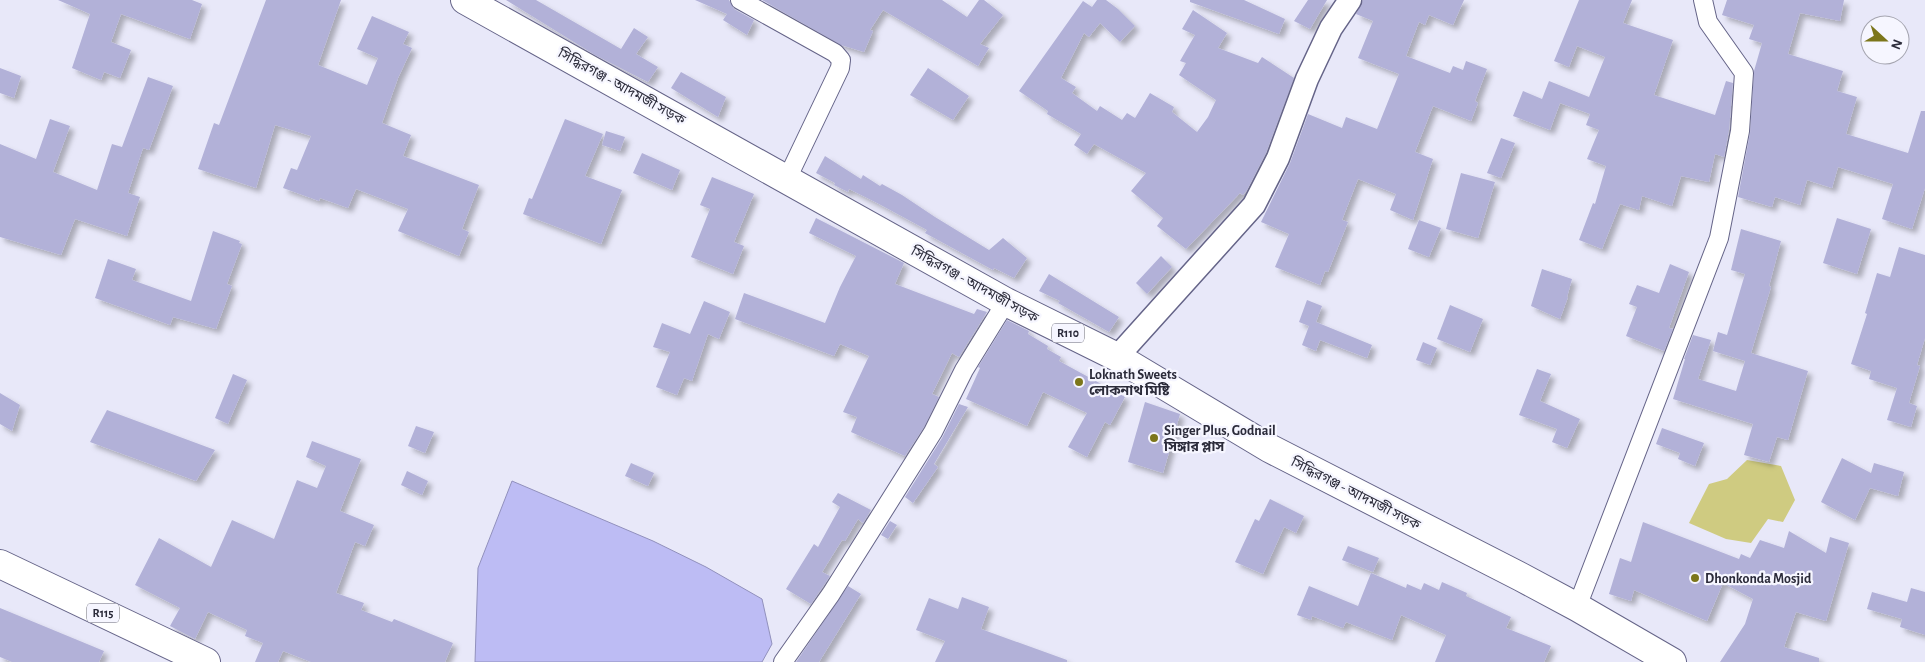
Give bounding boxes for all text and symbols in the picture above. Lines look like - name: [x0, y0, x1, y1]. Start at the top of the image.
- north arrow: [1860, 15, 1910, 65]
- text: N: [1888, 37, 1904, 51]
- street label: সিদ্ধিরগঞ্জ - আদমজী সড়ক: [555, 44, 689, 128]
- street label: সিদ্ধিরগঞ্জ - আদমজী সড়ক: [908, 242, 1042, 326]
- road number: R110: [1052, 323, 1084, 342]
- place label: Loknath Sweets লোকনাথ মিষ্টি: [1089, 368, 1177, 398]
- marker: Loknath Sweets লোকনাথ মিষ্টি: [1073, 376, 1085, 388]
- place label: Singer Plus, Godnail সিঙ্গার প্লাস: [1163, 424, 1276, 454]
- marker: Singer Plus, Godnail সিঙ্গার প্লাস: [1148, 432, 1160, 444]
- street label: সিদ্ধিরগঞ্জ - আদমজী সড়ক: [1288, 453, 1424, 533]
- marker: Dhonkonda Mosjid: [1689, 572, 1701, 584]
- place label: Dhonkonda Mosjid: [1705, 572, 1812, 586]
- road number: R115: [87, 604, 119, 622]

